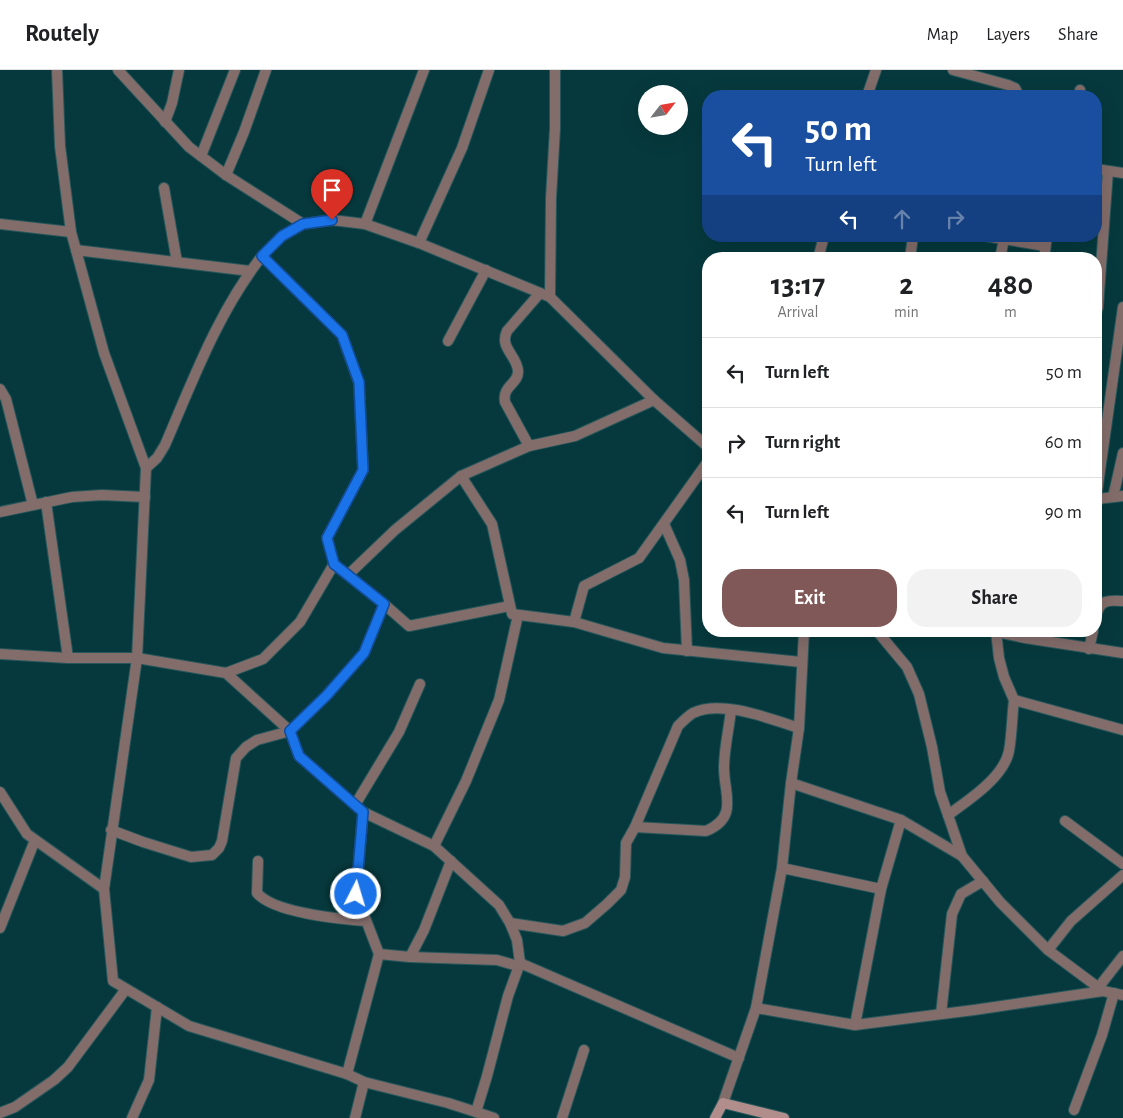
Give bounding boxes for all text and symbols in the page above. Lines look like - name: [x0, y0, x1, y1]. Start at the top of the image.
- text: Routely: [25, 22, 99, 46]
- text: Map: [927, 26, 958, 44]
- text: Layers: [986, 26, 1030, 44]
- text: Share: [1058, 26, 1098, 44]
- north arrow: [638, 85, 688, 135]
- map controls: [638, 85, 688, 135]
- icon: left: [722, 110, 787, 175]
- text: 50 m: [805, 112, 872, 147]
- text: Turn left: [805, 153, 877, 175]
- pin: [311, 169, 353, 220]
- icon: arrive: [318, 176, 346, 204]
- icon: left: [835, 205, 863, 233]
- icon: ahead: [888, 205, 916, 233]
- icon: right: [941, 205, 969, 233]
- text: 13:17: [771, 270, 825, 300]
- text: 2: [899, 270, 913, 300]
- text: 480: [988, 270, 1033, 300]
- text: Arrival: [777, 304, 819, 320]
- text: min: [894, 304, 919, 320]
- text: m: [1004, 304, 1017, 320]
- icon: left: [722, 359, 750, 387]
- text: Turn left: [765, 363, 829, 382]
- text: 50 m: [1046, 363, 1082, 382]
- icon: right: [722, 429, 750, 457]
- text: Turn right: [765, 433, 840, 452]
- text: 60 m: [1045, 433, 1082, 452]
- icon: left: [722, 499, 750, 527]
- text: Turn left: [765, 503, 829, 522]
- text: 90 m: [1045, 503, 1082, 522]
- button: Exit: [722, 569, 897, 627]
- button: Share: [907, 569, 1082, 627]
- position arrow: [329, 867, 381, 919]

